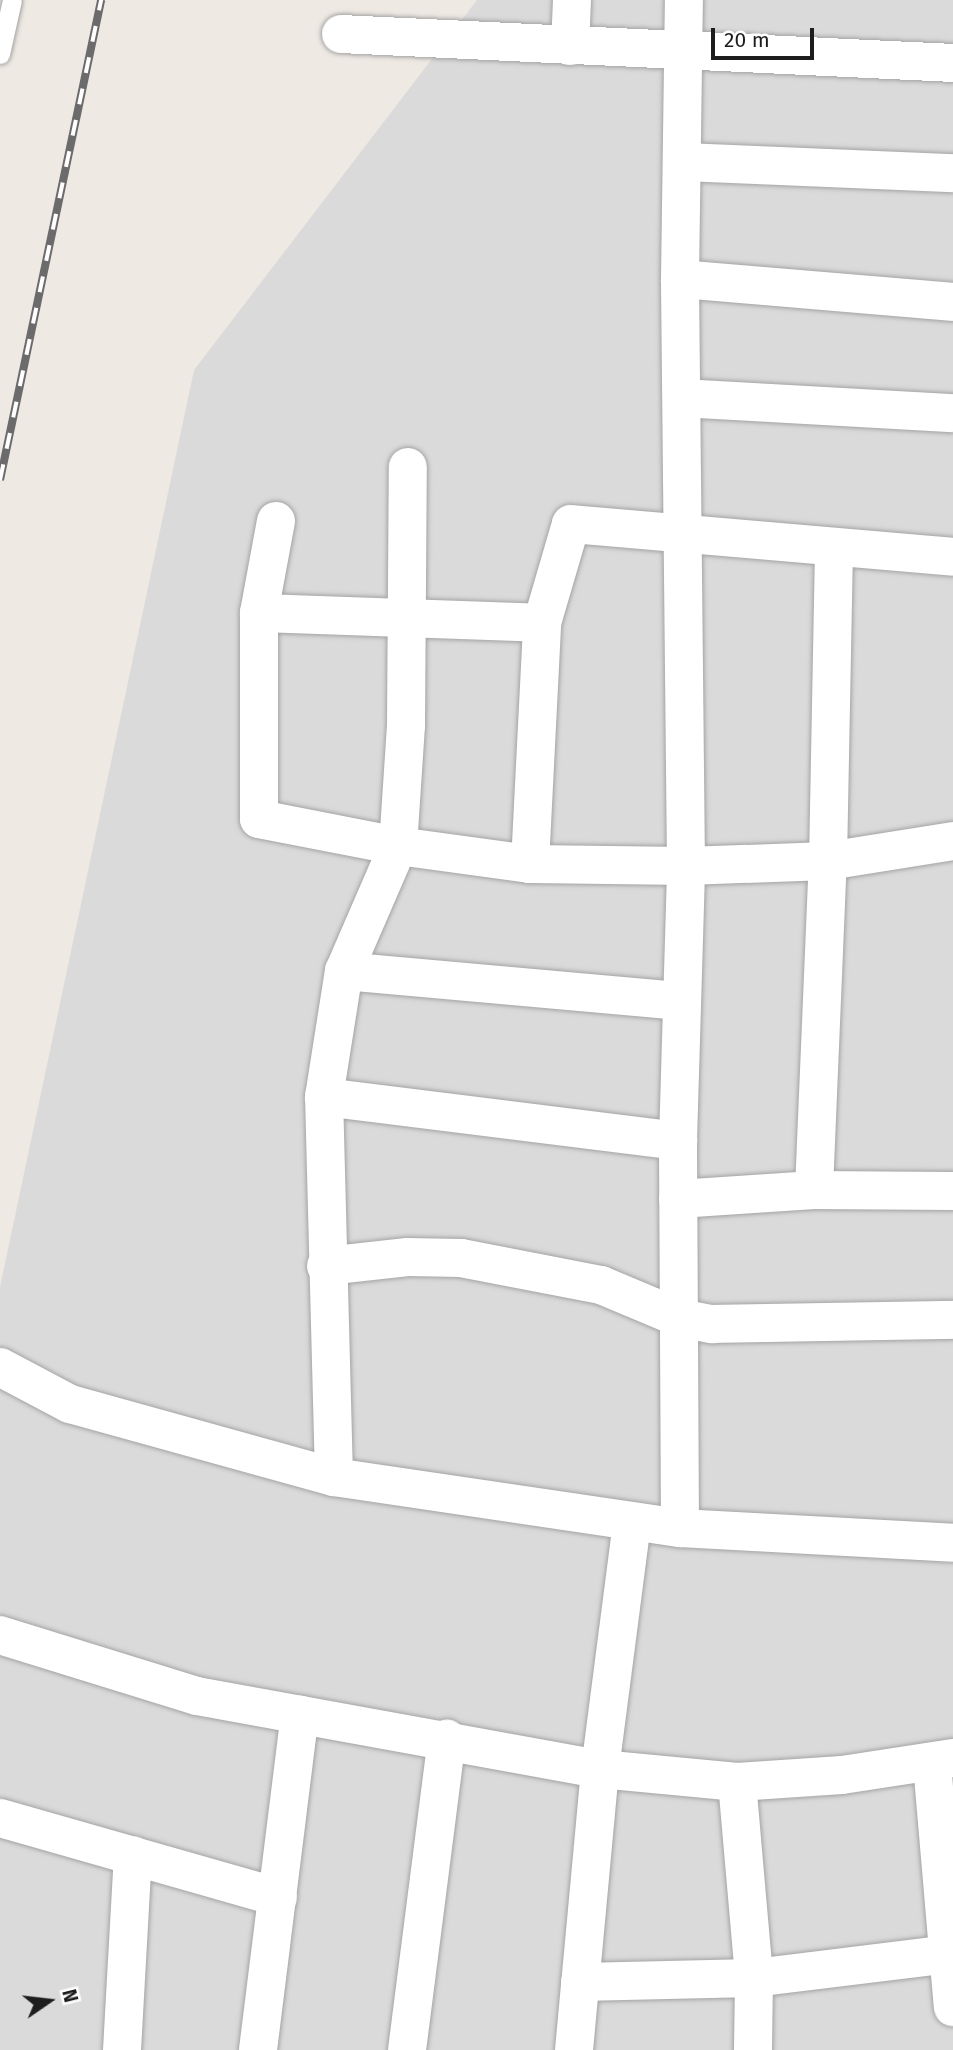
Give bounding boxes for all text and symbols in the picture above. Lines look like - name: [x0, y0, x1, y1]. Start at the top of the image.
- scale bar: [715, 14, 818, 58]
- text: 20 m: [724, 27, 770, 53]
- north arrow: [14, 1966, 84, 2036]
- text: N: [57, 1987, 83, 2005]

